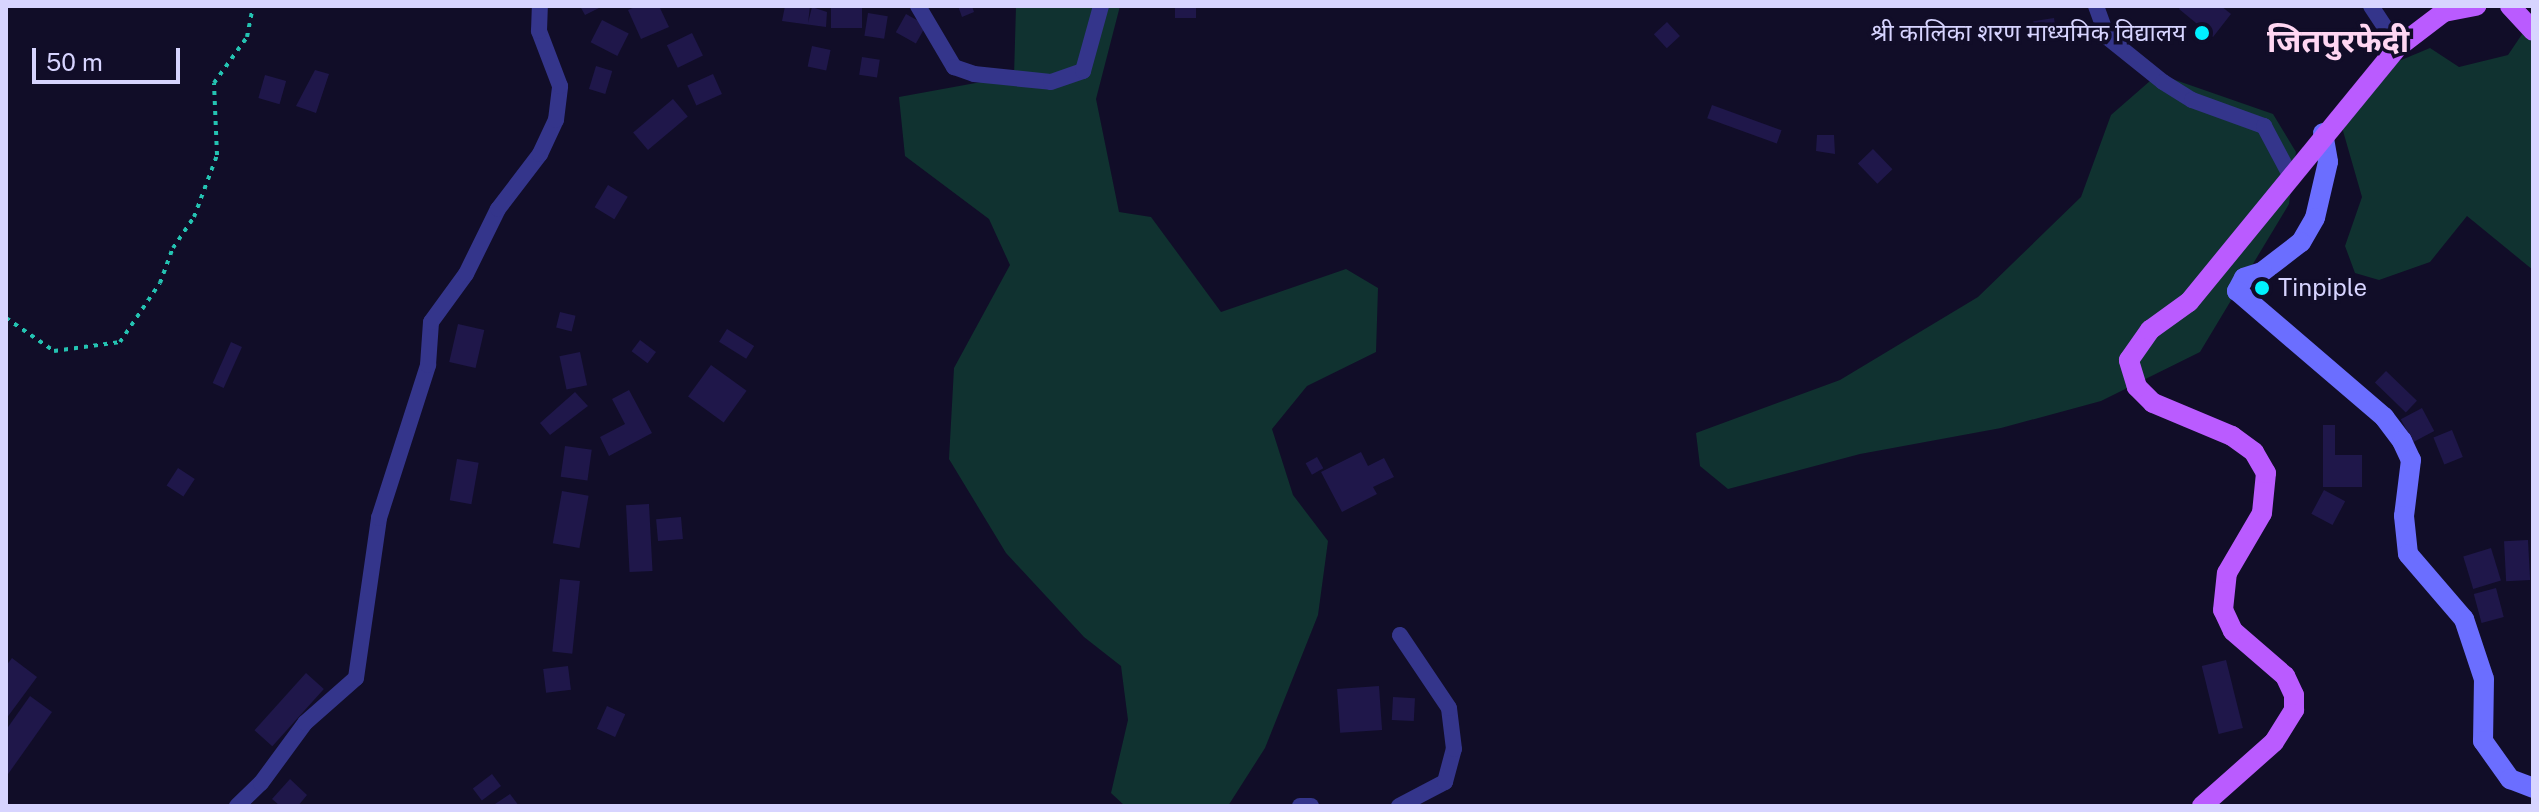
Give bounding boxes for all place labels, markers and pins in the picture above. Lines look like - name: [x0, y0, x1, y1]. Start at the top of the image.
- place label: श्री कालिका शरण माध्यमिक विद्यालय: [1871, 19, 2186, 47]
- marker: श्री कालिका शरण माध्यमिक विद्यालय: [2193, 24, 2211, 42]
- place label: Tinpiple: [2278, 274, 2367, 302]
- marker: Tinpiple: [2253, 279, 2271, 297]

